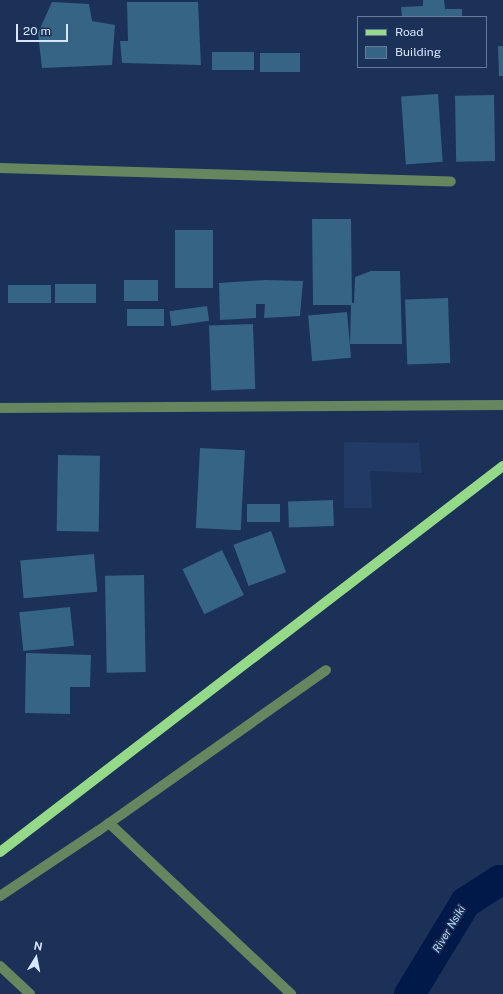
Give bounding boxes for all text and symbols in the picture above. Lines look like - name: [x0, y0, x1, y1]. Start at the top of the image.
- scale bar: [18, 16, 70, 42]
- legend: [357, 16, 487, 68]
- text: 20 m: [23, 24, 51, 38]
- text: Road: [395, 25, 423, 39]
- text: Building: [395, 45, 441, 59]
- water label: River Nsiki: [430, 903, 468, 955]
- north arrow: [16, 938, 56, 978]
- text: N: [33, 940, 43, 953]

